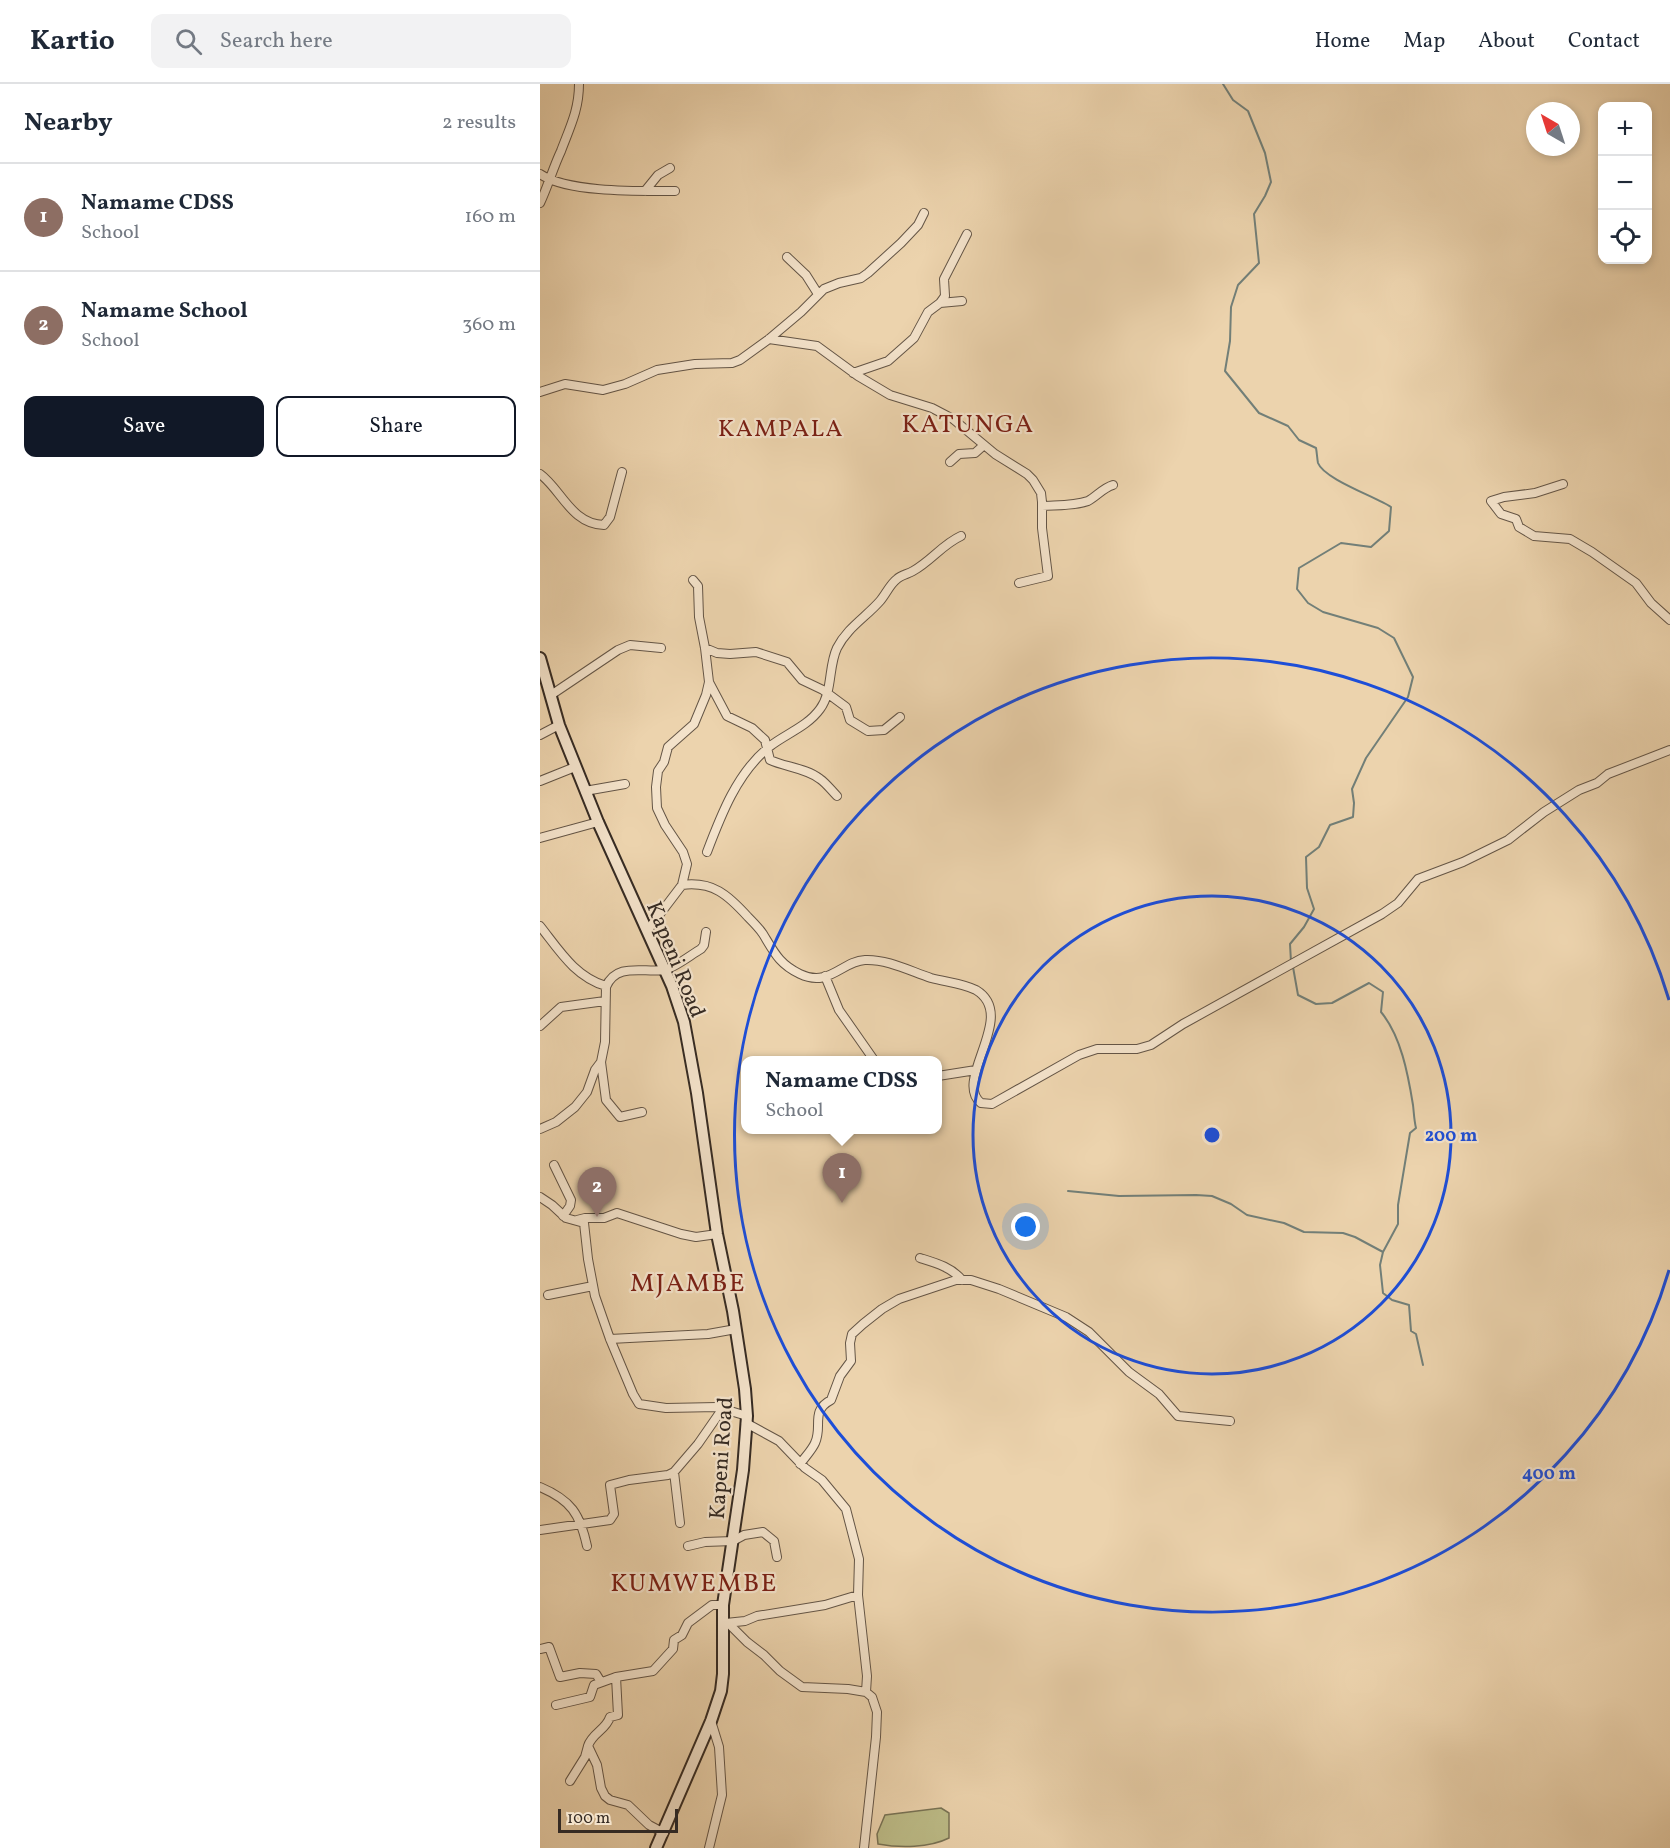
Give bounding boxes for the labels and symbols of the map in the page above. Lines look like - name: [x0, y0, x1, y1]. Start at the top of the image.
- north arrow: [1526, 102, 1580, 156]
- district label: KATUNGA: [901, 407, 1035, 443]
- district label: KAMPALA: [718, 413, 844, 447]
- street label: Kapeni Road: [637, 897, 712, 1023]
- text: 200 m: [1425, 1124, 1477, 1149]
- centre of rings: [1202, 1125, 1222, 1145]
- pin: 1: [822, 1154, 862, 1203]
- pin: 2: [578, 1168, 616, 1217]
- your location: [1011, 1212, 1040, 1241]
- district label: MJAMBE: [630, 1266, 746, 1302]
- street label: Kapeni Road: [703, 1396, 742, 1520]
- text: 400 m: [1522, 1462, 1576, 1487]
- district label: KUMWEMBE: [610, 1566, 778, 1602]
- scale bar: [558, 1806, 678, 1834]

